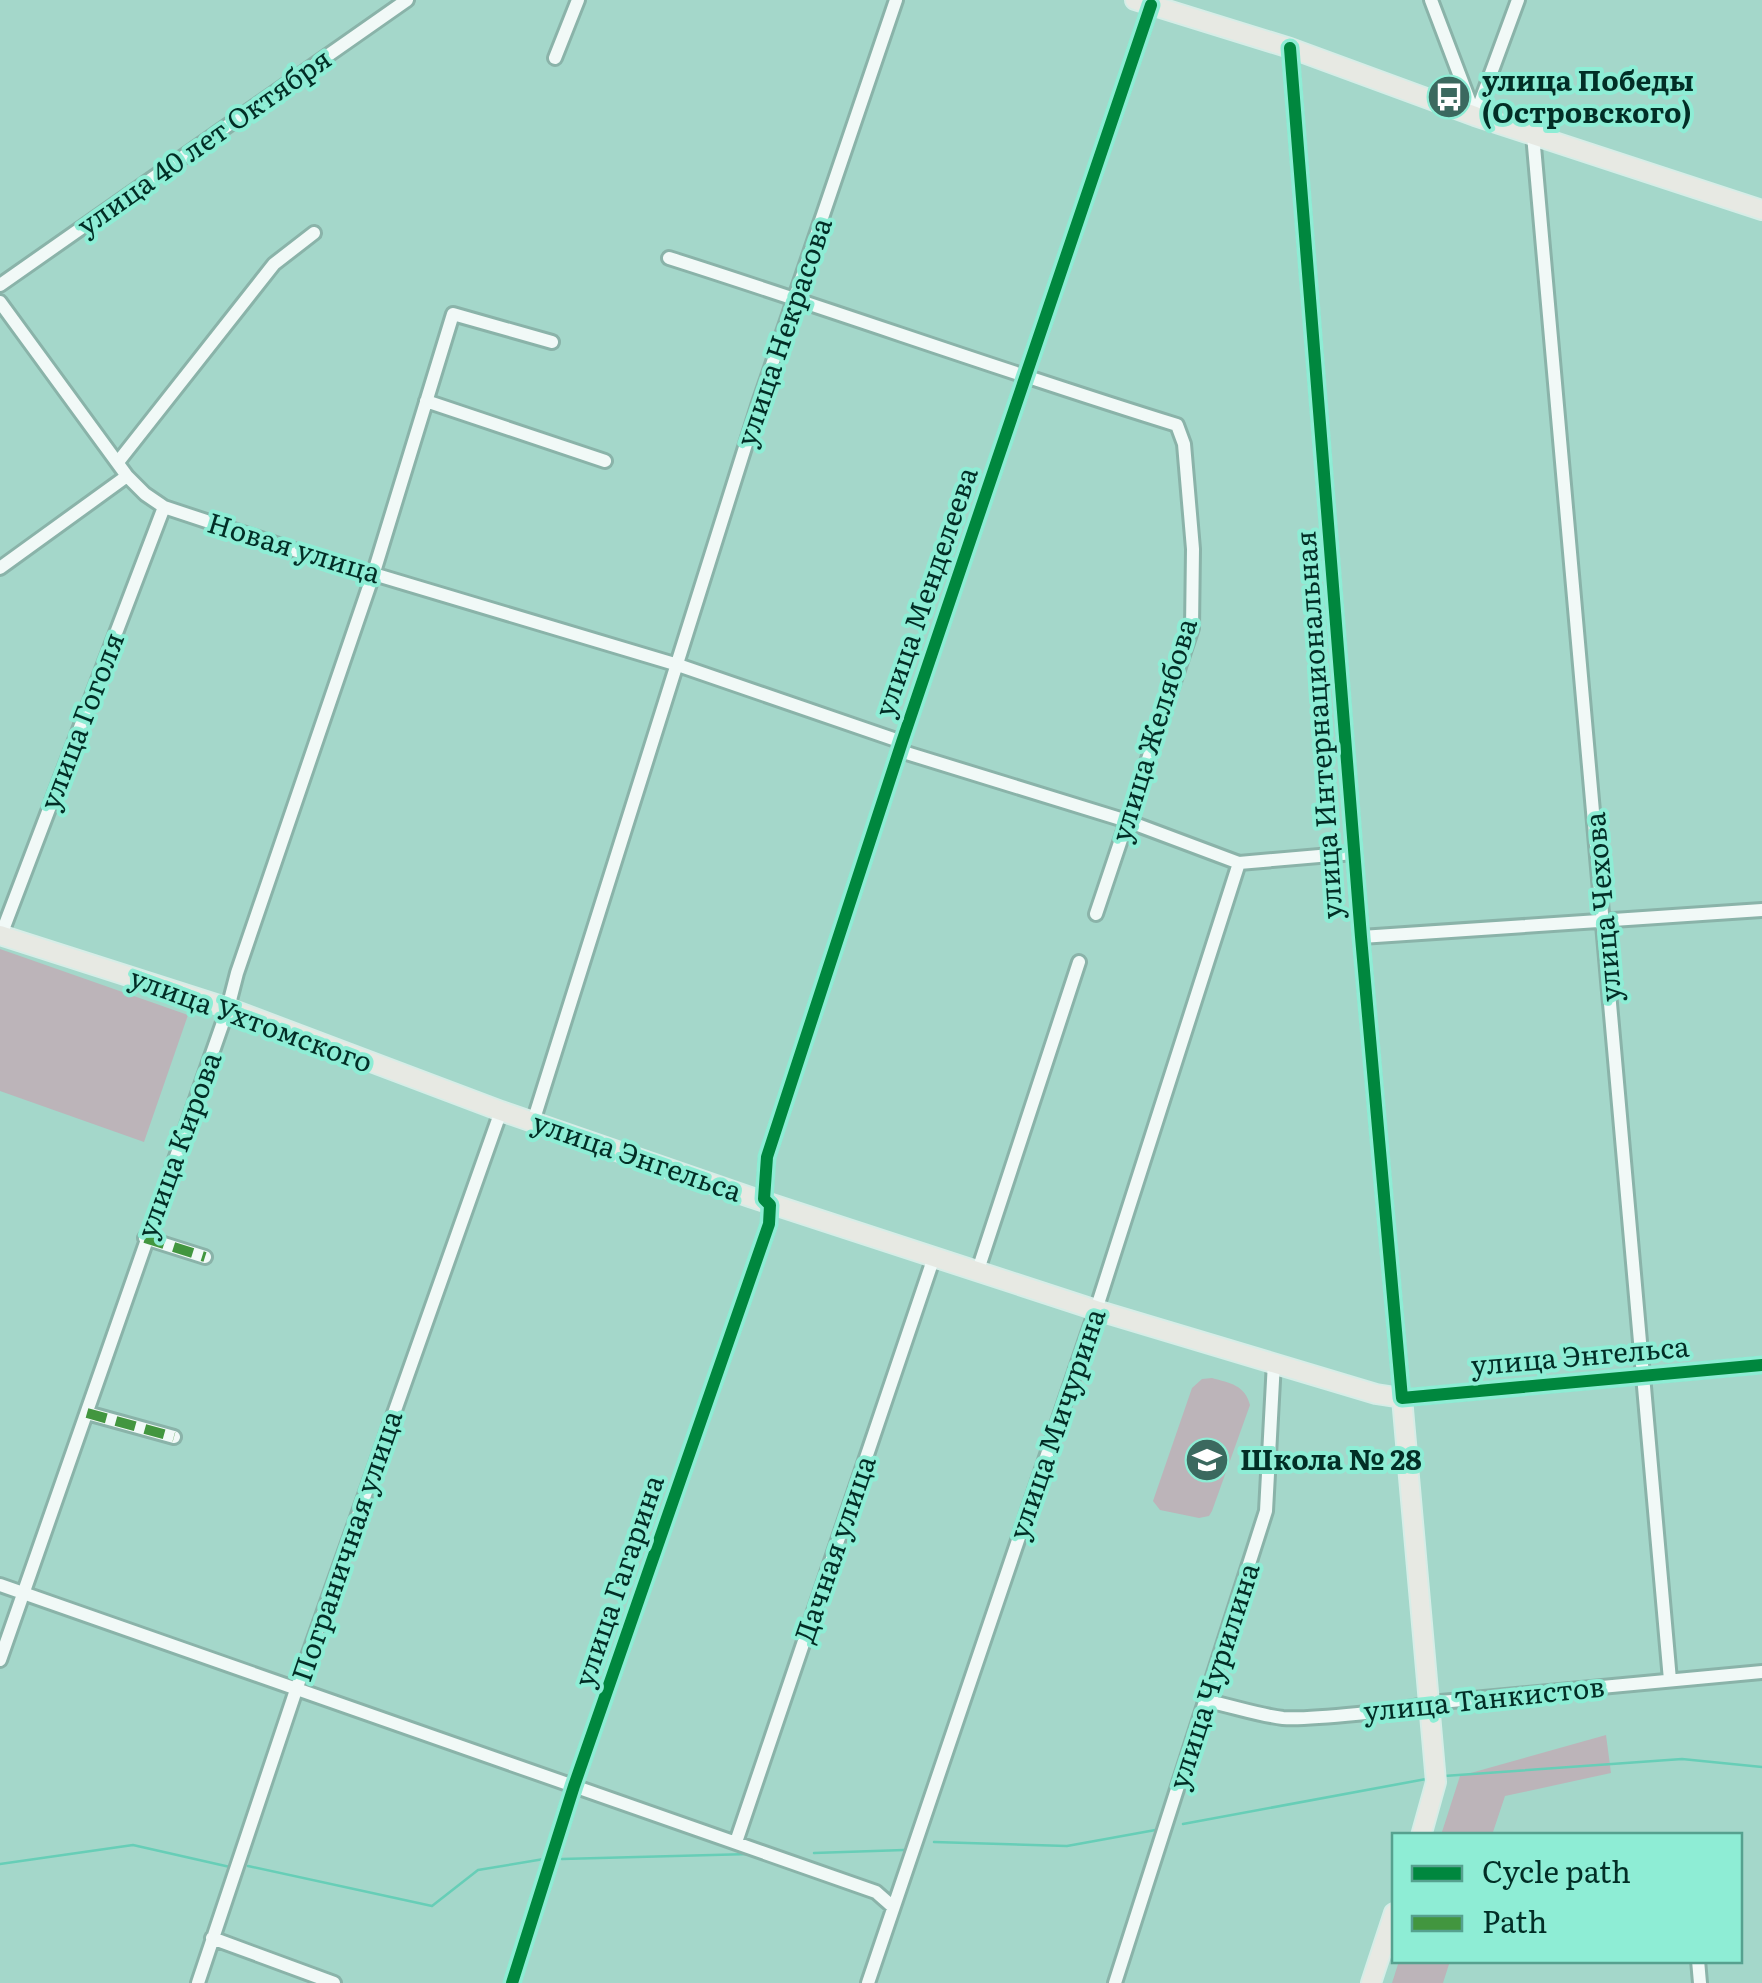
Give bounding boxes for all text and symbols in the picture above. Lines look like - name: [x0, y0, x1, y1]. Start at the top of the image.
- street label: улица 40 лет Октября: [67, 36, 339, 244]
- place label: улица Победы (Островского): [1482, 58, 1694, 132]
- bus stop icon: улица Победы (Островского): [1426, 74, 1472, 120]
- street label: улица Некрасова: [723, 211, 841, 451]
- street label: улица Менделеева: [862, 461, 987, 722]
- street label: Новая улица: [203, 500, 386, 592]
- street label: улица Интернациональная: [1282, 530, 1352, 921]
- street label: улица Желябова: [1098, 612, 1206, 846]
- street label: улица Гоголя: [27, 625, 133, 815]
- street label: улица Чехова: [1572, 811, 1630, 1004]
- street label: улица Ухтомского: [124, 955, 379, 1082]
- street label: улица Кирова: [124, 1045, 230, 1243]
- street label: улица Энгельса: [527, 1100, 748, 1211]
- street label: улица Мичурина: [996, 1302, 1114, 1544]
- street label: улица Энгельса: [1469, 1324, 1691, 1384]
- street label: Пограничная улица: [279, 1404, 411, 1687]
- school or university icon: Школа № 28: [1184, 1437, 1230, 1483]
- place label: Школа № 28: [1240, 1437, 1422, 1479]
- street label: Дачная улица: [782, 1449, 885, 1647]
- street label: улица Гагарина: [561, 1469, 673, 1692]
- street label: улица Чурилина: [1156, 1557, 1269, 1794]
- street label: улица Танкистов: [1361, 1663, 1607, 1731]
- legend: [1392, 1833, 1742, 1963]
- text: Cycle path: [1482, 1848, 1631, 1892]
- text: Path: [1482, 1898, 1547, 1942]

